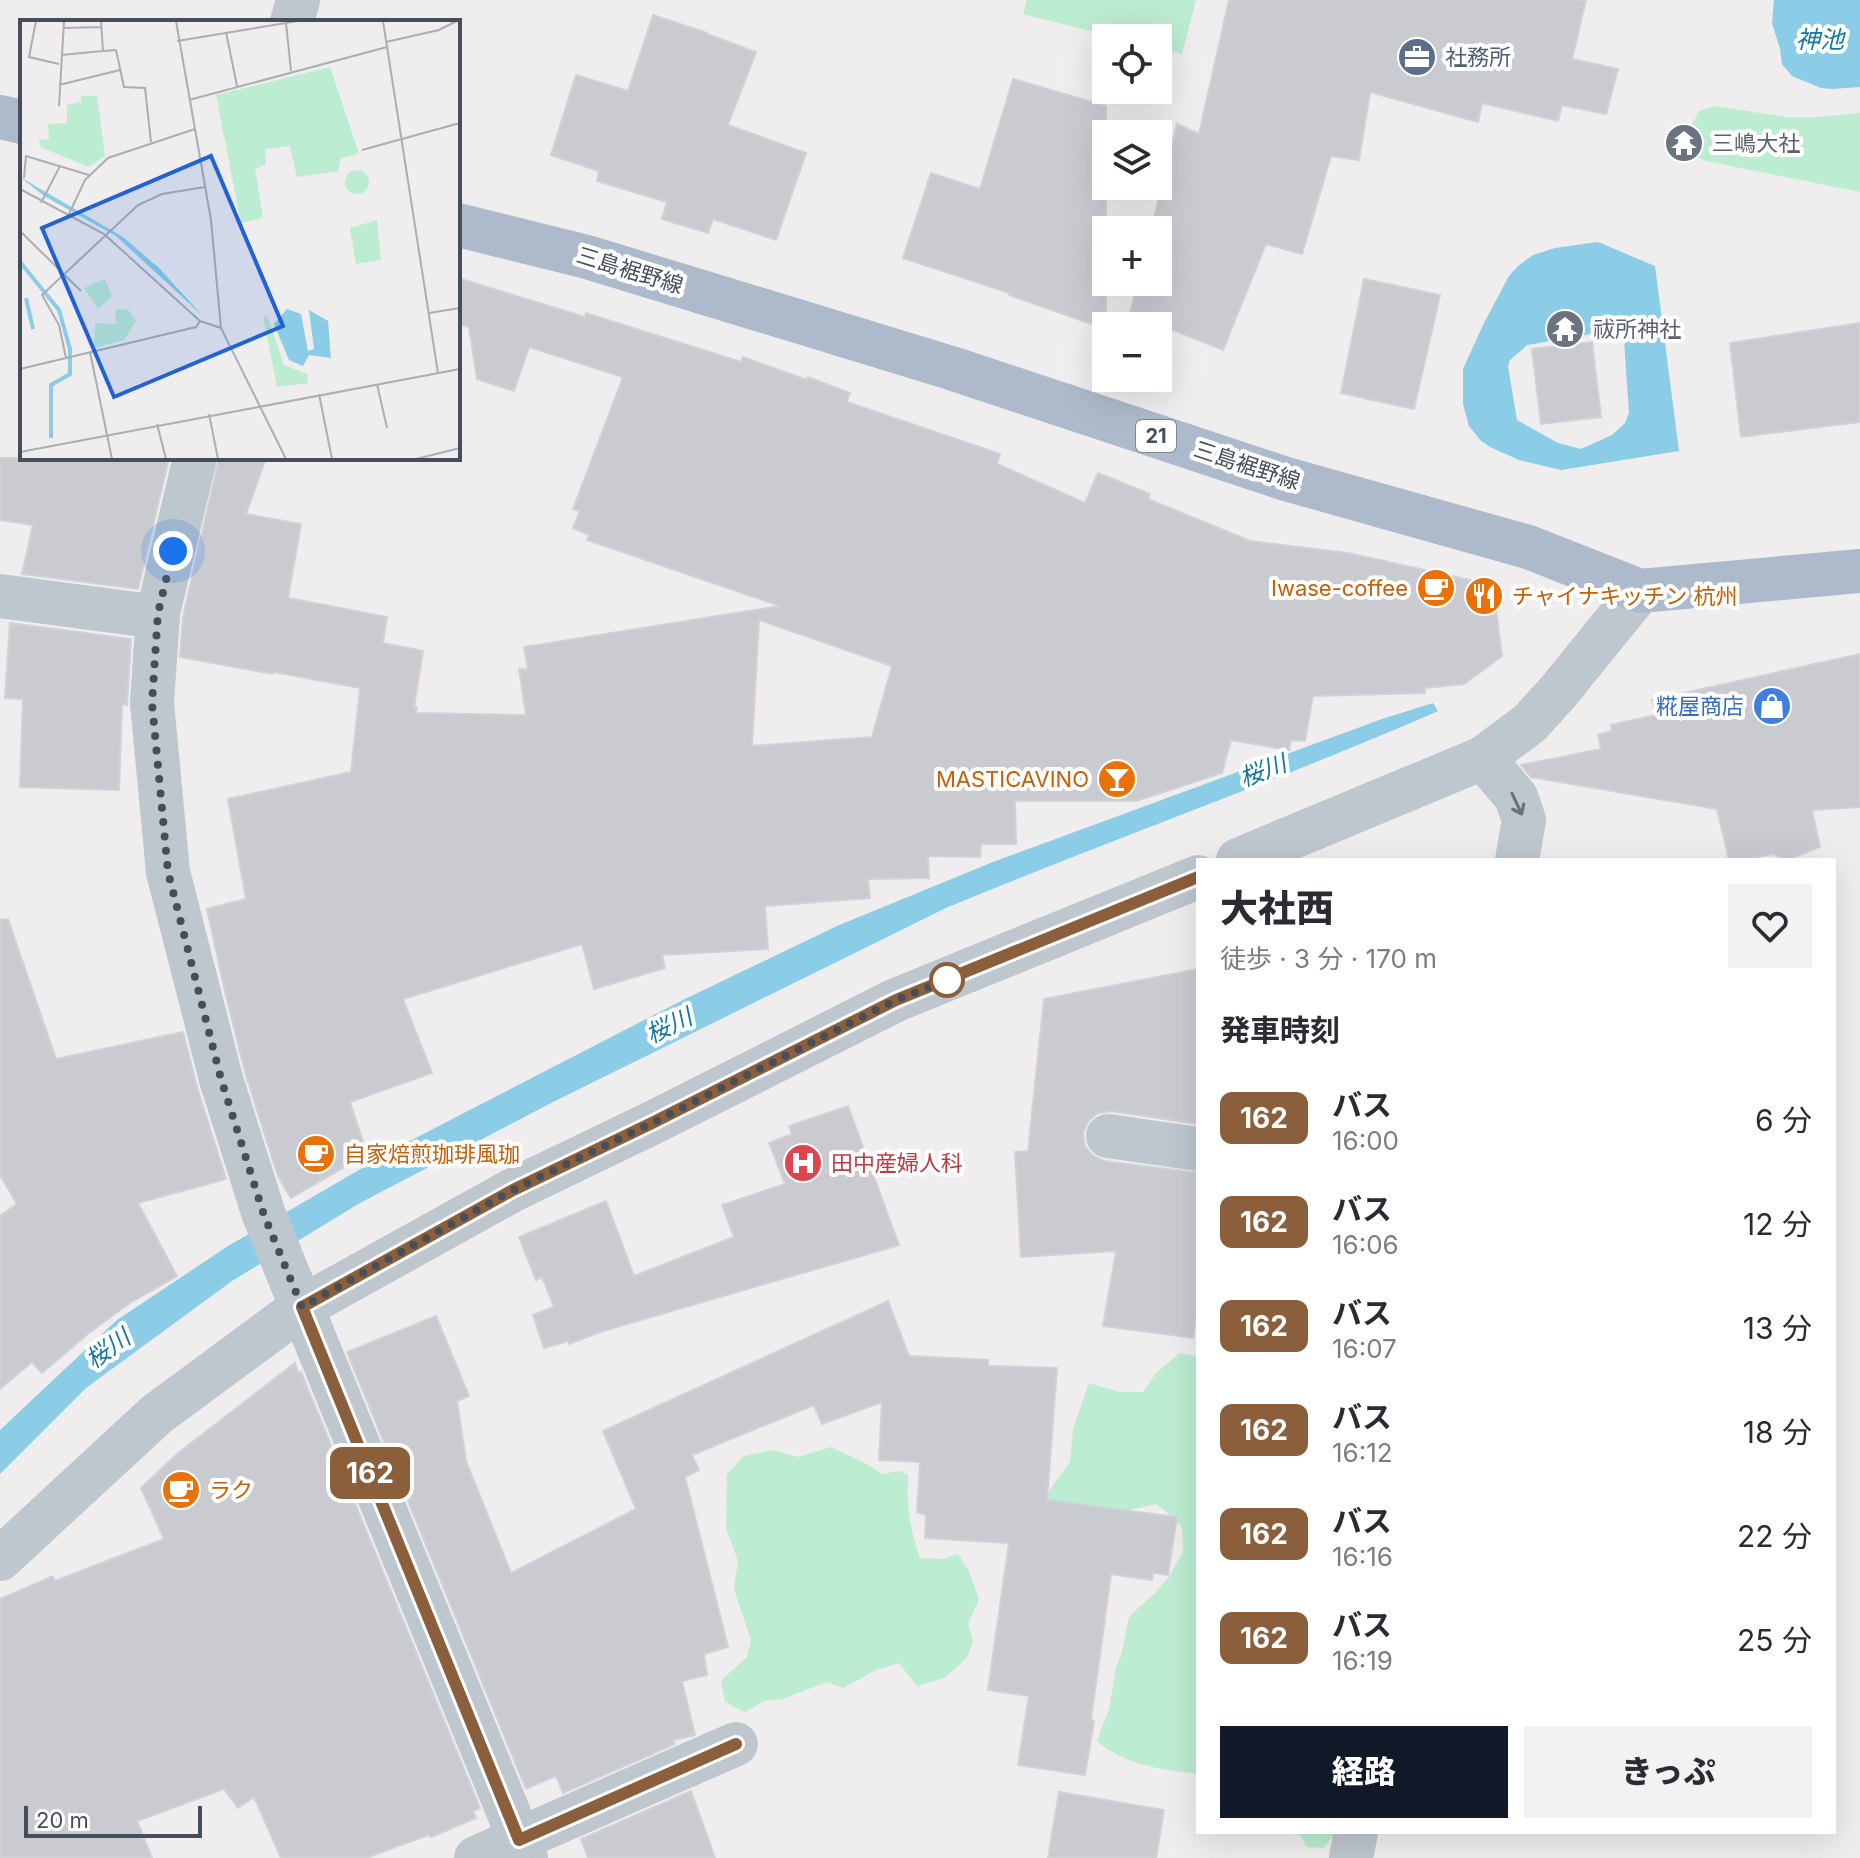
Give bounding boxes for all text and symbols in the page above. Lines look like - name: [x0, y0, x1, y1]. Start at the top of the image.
- inset map: [20, 20, 460, 460]
- map controls: [1092, 24, 1172, 392]
- button: locate: [1092, 24, 1172, 104]
- water label: 神池: [1796, 25, 1846, 54]
- office icon: 社務所: [1396, 36, 1438, 78]
- place label: 社務所: [1445, 44, 1511, 70]
- button: layers: [1092, 120, 1172, 200]
- temple icon: 三嶋大社: [1663, 122, 1705, 164]
- place label: 三嶋大社: [1712, 130, 1800, 156]
- button: +: [1092, 216, 1172, 296]
- street label: 三島裾野線: [574, 241, 686, 299]
- temple icon: 祓所神社: [1544, 308, 1586, 350]
- button: −: [1092, 312, 1172, 392]
- place label: 祓所神社: [1593, 316, 1681, 342]
- road number: 21: [1136, 420, 1176, 452]
- street label: 三島裾野線: [1191, 436, 1303, 494]
- your location: [153, 531, 193, 571]
- cafe icon: Iwase-coffee: [1415, 567, 1457, 609]
- place label: Iwase-coffee: [1271, 575, 1408, 601]
- restaurant icon: チャイナキッチン 杭州: [1463, 575, 1505, 617]
- place label: チャイナキッチン 杭州: [1512, 583, 1738, 609]
- shop icon: 糀屋商店: [1751, 685, 1793, 727]
- place label: 糀屋商店: [1656, 693, 1744, 719]
- water label: 桜川: [1235, 747, 1293, 793]
- bar icon: MASTICAVINO: [1096, 758, 1138, 800]
- place label: MASTICAVINO: [936, 766, 1089, 792]
- one-way arrow: [1510, 792, 1525, 816]
- button: heart: [1728, 884, 1812, 968]
- text: 大社西: [1220, 885, 1334, 931]
- text: 徒歩 · 3 分 · 170 m: [1220, 943, 1437, 974]
- unlabelled marker: [930, 963, 964, 997]
- water label: 桜川: [641, 1001, 699, 1049]
- text: 発車時刻: [1220, 1012, 1340, 1048]
- text: バス: [1332, 1087, 1392, 1123]
- text: 162: [1240, 1101, 1288, 1135]
- text: 6 分: [1755, 1102, 1812, 1138]
- text: 16:00: [1332, 1125, 1399, 1156]
- cafe icon: 自家焙煎珈琲風珈: [295, 1133, 337, 1175]
- place label: 自家焙煎珈琲風珈: [344, 1141, 520, 1167]
- hospital icon: 田中産婦人科: [782, 1142, 824, 1184]
- place label: 田中産婦人科: [831, 1150, 963, 1176]
- text: バス: [1332, 1191, 1392, 1227]
- text: 162: [1240, 1205, 1288, 1239]
- text: 12 分: [1743, 1206, 1812, 1242]
- text: 16:06: [1332, 1229, 1399, 1260]
- text: バス: [1332, 1295, 1392, 1331]
- text: 162: [1240, 1309, 1288, 1343]
- text: 13 分: [1743, 1310, 1812, 1346]
- water label: 桜川: [80, 1321, 138, 1374]
- text: 16:07: [1332, 1333, 1397, 1364]
- text: バス: [1332, 1399, 1392, 1435]
- text: 162: [1240, 1413, 1288, 1447]
- text: 18 分: [1743, 1414, 1812, 1450]
- text: 16:12: [1332, 1437, 1393, 1468]
- line badge: 162: [324, 1447, 416, 1499]
- text: 162: [346, 1456, 394, 1490]
- cafe icon: ラク: [160, 1469, 202, 1511]
- place label: ラク: [209, 1477, 253, 1503]
- text: バス: [1332, 1503, 1392, 1539]
- text: 162: [1240, 1517, 1288, 1551]
- text: 22 分: [1737, 1518, 1812, 1554]
- text: 16:16: [1332, 1541, 1393, 1572]
- text: バス: [1332, 1607, 1392, 1643]
- text: 162: [1240, 1621, 1288, 1655]
- text: 25 分: [1737, 1622, 1812, 1658]
- text: 16:19: [1332, 1645, 1393, 1676]
- button: 経路: [1220, 1726, 1508, 1818]
- button: きっぷ: [1524, 1726, 1812, 1818]
- scale bar: [24, 1802, 202, 1838]
- text: 20 m: [36, 1807, 89, 1833]

